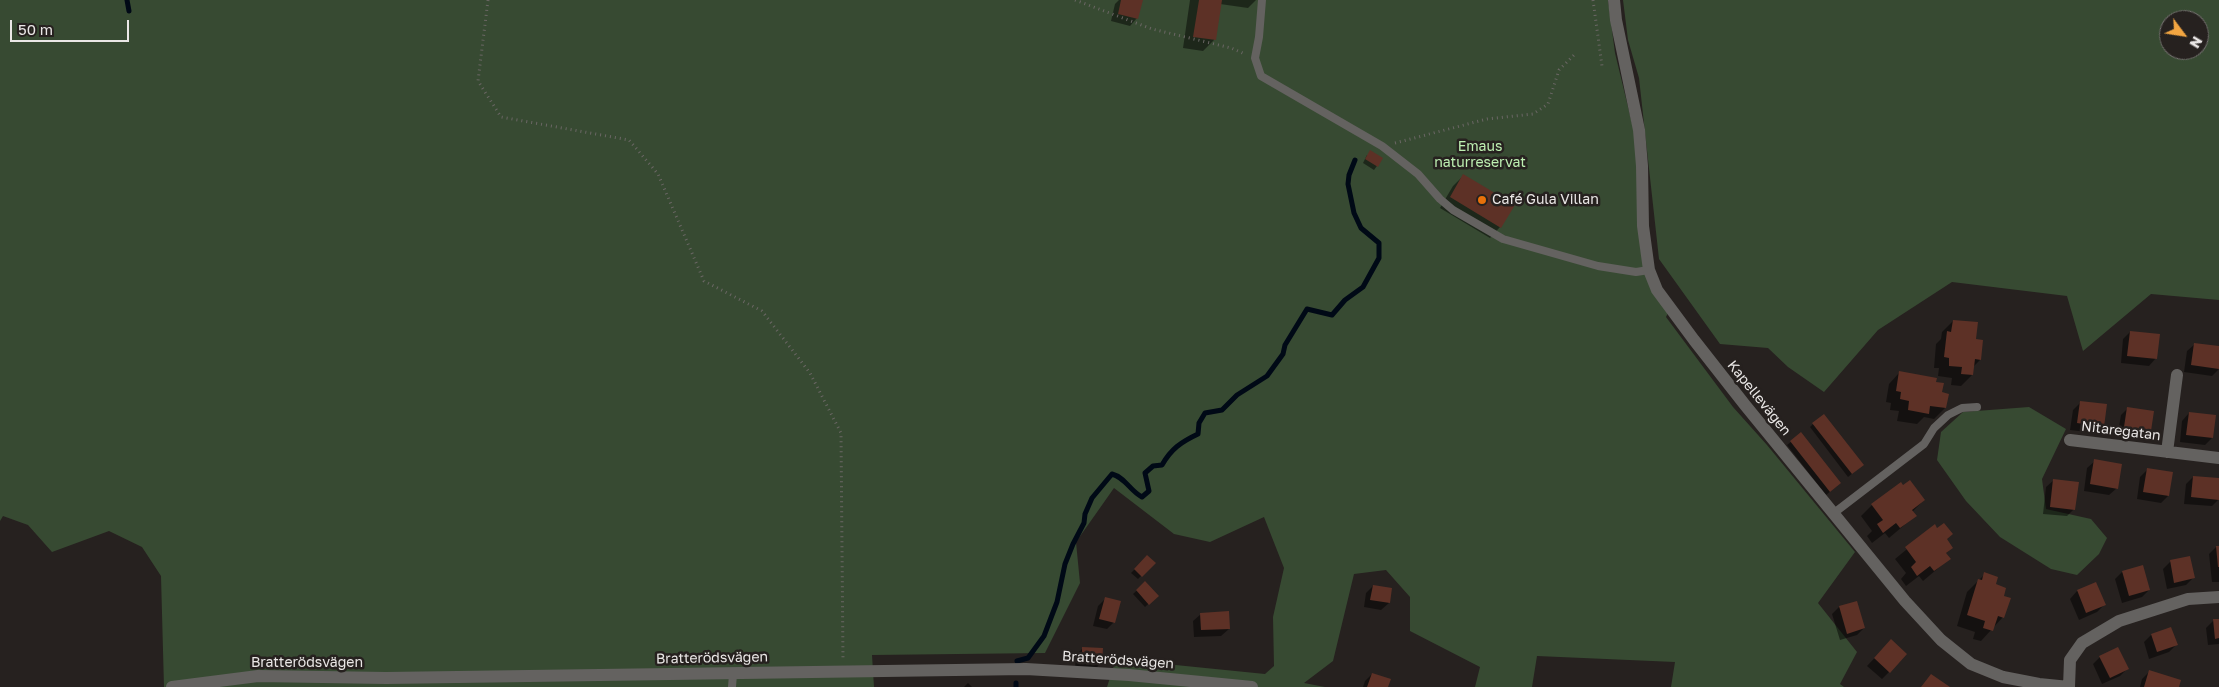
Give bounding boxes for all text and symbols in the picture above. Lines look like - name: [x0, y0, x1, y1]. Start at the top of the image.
- scale bar: [12, 10, 131, 42]
- north arrow: [2159, 10, 2209, 60]
- text: 50 m: [18, 20, 53, 38]
- text: N: [2186, 34, 2206, 51]
- park label: Emaus naturreservat: [1434, 139, 1526, 172]
- place label: Café Gula Villan: [1492, 192, 1599, 208]
- marker: Café Gula Villan: [1476, 194, 1488, 206]
- street label: Kapellevägen: [1724, 357, 1794, 439]
- street label: Nitaregatan: [2080, 418, 2162, 444]
- street label: Bratterödsvägen: [1061, 648, 1175, 672]
- street label: Bratterödsvägen: [656, 649, 768, 667]
- street label: Bratterödsvägen: [251, 655, 363, 671]

